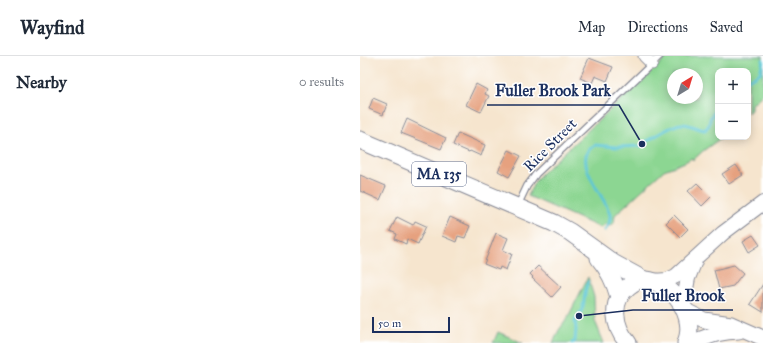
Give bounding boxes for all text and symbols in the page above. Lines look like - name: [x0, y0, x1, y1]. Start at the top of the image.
- text: Wayfind: [20, 16, 85, 39]
- text: Map: [578, 19, 605, 36]
- text: Directions: [627, 19, 688, 36]
- text: Saved: [710, 19, 743, 36]
- north arrow: [667, 68, 703, 104]
- map controls: [715, 68, 751, 140]
- button: +: [715, 68, 751, 104]
- text: Nearby: [16, 72, 67, 93]
- text: 0 results: [299, 74, 344, 90]
- callout: Fuller Brook Park: [487, 77, 619, 105]
- text: Fuller Brook Park: [495, 81, 612, 100]
- button: −: [715, 104, 751, 140]
- street label: Rice Street: [520, 114, 581, 175]
- road number: MA 135: [412, 162, 466, 186]
- callout: Fuller Brook: [633, 282, 733, 310]
- text: Fuller Brook: [641, 286, 725, 305]
- scale bar: [372, 315, 450, 334]
- text: 50 m: [378, 317, 401, 330]

